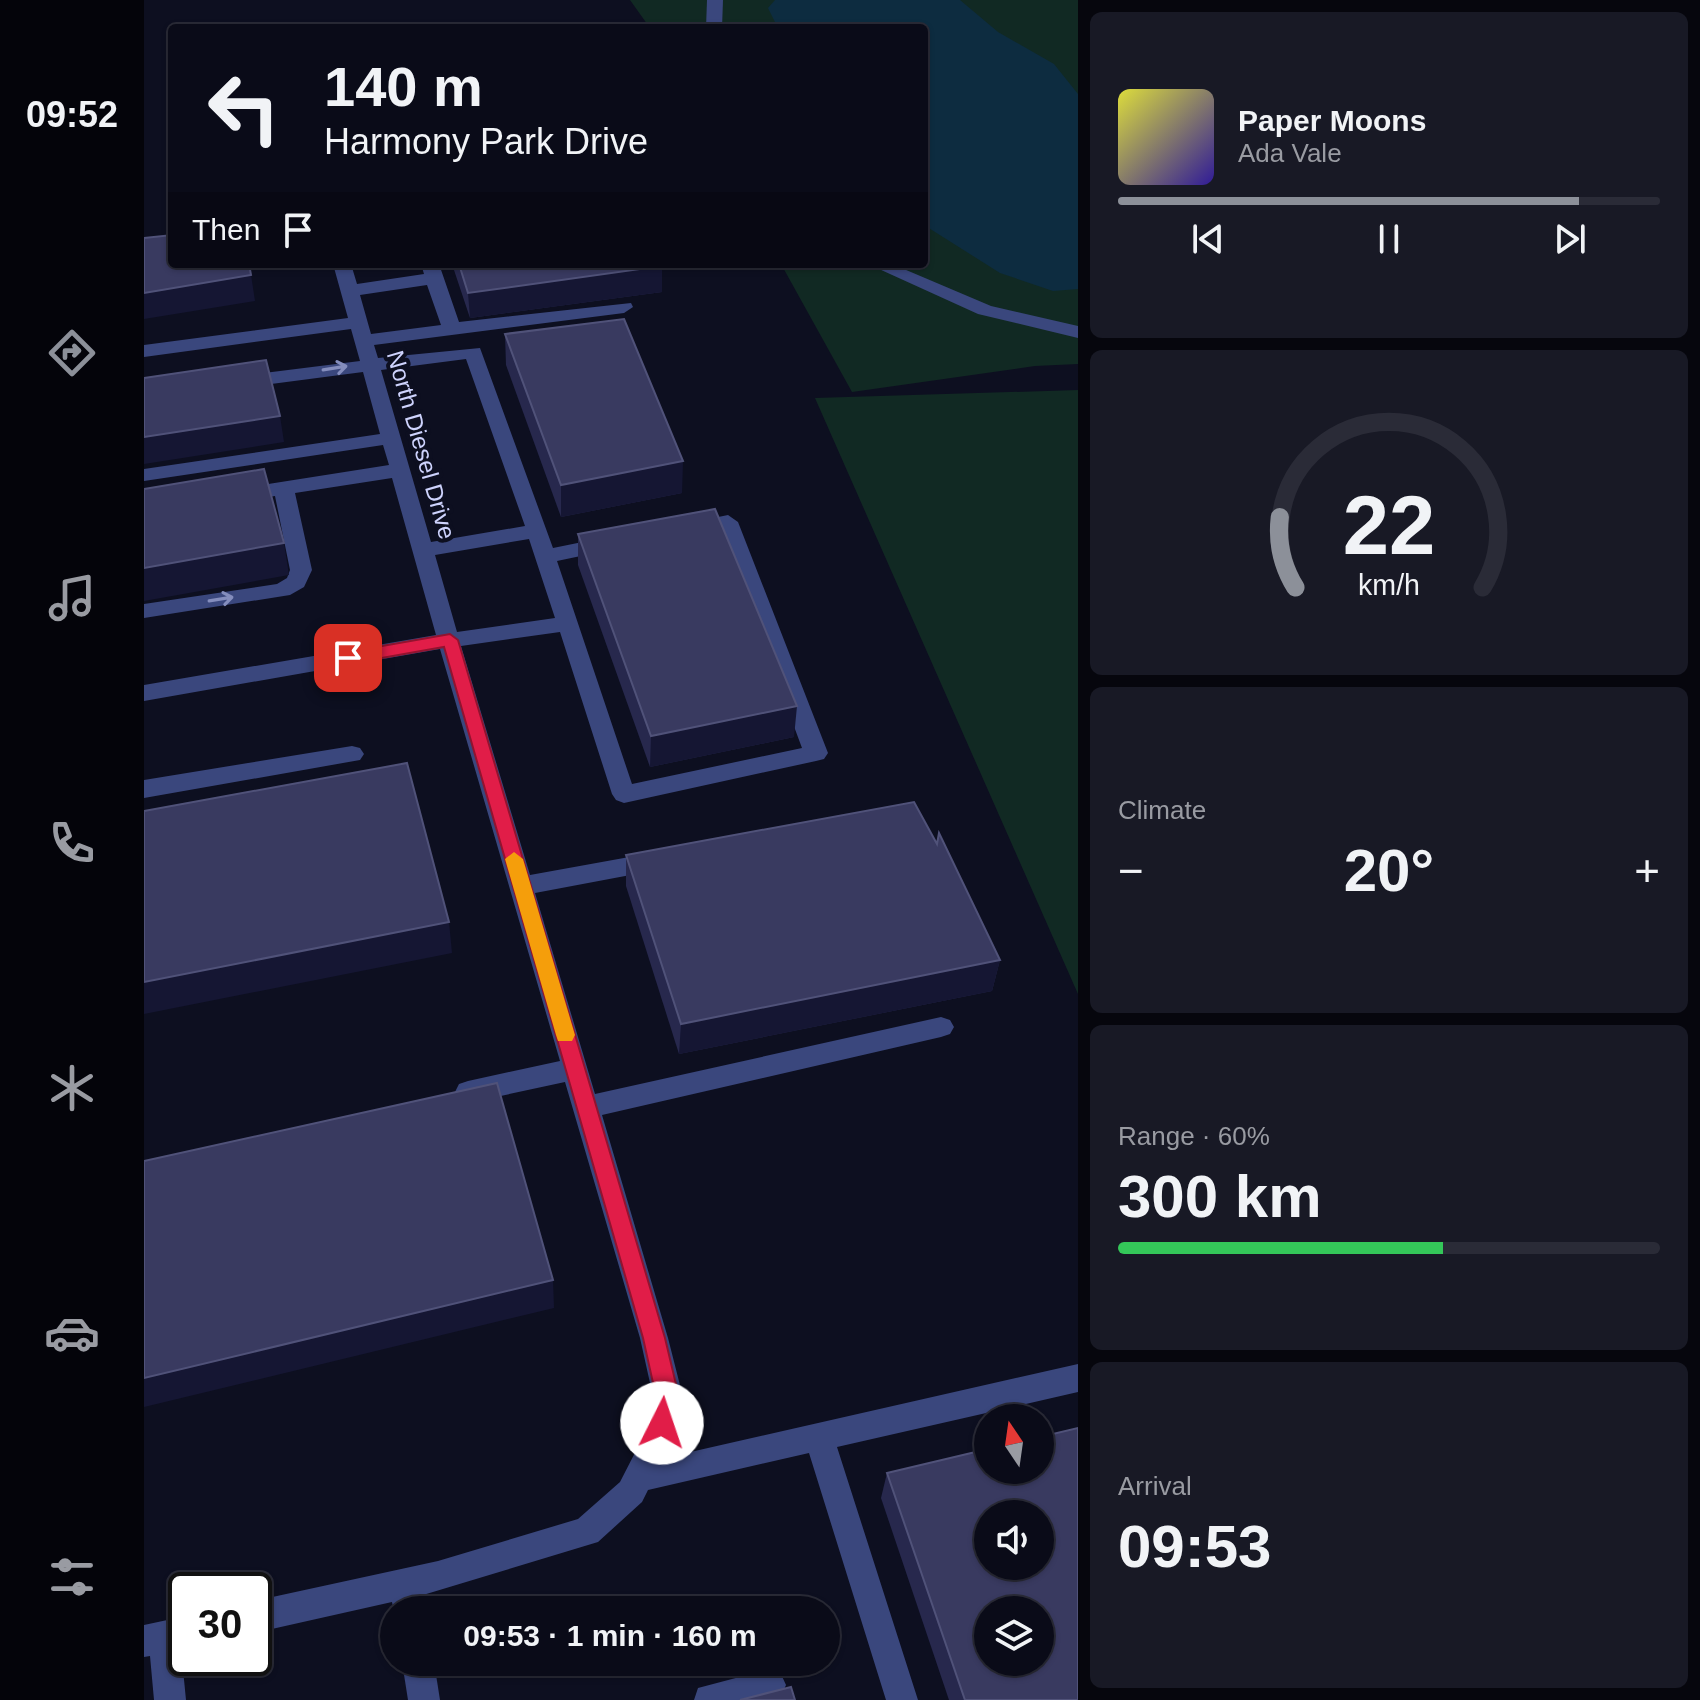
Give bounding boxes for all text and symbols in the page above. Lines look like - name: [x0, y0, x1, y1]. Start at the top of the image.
- text: 140 m: [324, 55, 483, 118]
- icon: left: [192, 56, 296, 160]
- text: 09:52: [26, 94, 118, 135]
- text: Paper Moons: [1238, 104, 1426, 137]
- text: Harmony Park Drive: [324, 121, 648, 162]
- text: Ada Vale: [1238, 138, 1342, 168]
- icon: arrive: [276, 208, 320, 252]
- text: Then: [192, 213, 260, 246]
- icon: previous: [1186, 217, 1230, 261]
- icon: pause: [1367, 217, 1411, 261]
- icon: next: [1548, 217, 1592, 261]
- icon: directions: [44, 325, 100, 381]
- street label: North Diesel Drive: [382, 348, 461, 542]
- one-way arrow: [322, 360, 347, 375]
- text: 22: [1343, 479, 1435, 572]
- icon: music: [44, 570, 100, 626]
- text: km/h: [1358, 570, 1420, 602]
- one-way arrow: [208, 591, 233, 606]
- pin: [314, 624, 382, 692]
- icon: arrive: [326, 636, 370, 680]
- text: Climate: [1118, 795, 1206, 825]
- icon: phone: [44, 815, 100, 871]
- text: 20°: [1344, 837, 1434, 904]
- text: −: [1118, 846, 1144, 895]
- text: +: [1634, 846, 1660, 895]
- icon: climate: [44, 1060, 100, 1116]
- text: Range · 60%: [1118, 1121, 1270, 1151]
- text: 300 km: [1118, 1163, 1322, 1230]
- icon: car: [44, 1305, 100, 1361]
- position arrow: [620, 1381, 704, 1465]
- north arrow: [974, 1404, 1054, 1484]
- map controls: [974, 1404, 1054, 1676]
- text: Arrival: [1118, 1471, 1192, 1501]
- button: sound: [974, 1500, 1054, 1580]
- text: 09:53: [1118, 1513, 1271, 1580]
- icon: filters: [44, 1549, 100, 1605]
- speed limit sign: 30: [168, 1572, 272, 1676]
- button: layers: [974, 1596, 1054, 1676]
- text: 09:53 · 1 min · 160 m: [463, 1619, 757, 1652]

